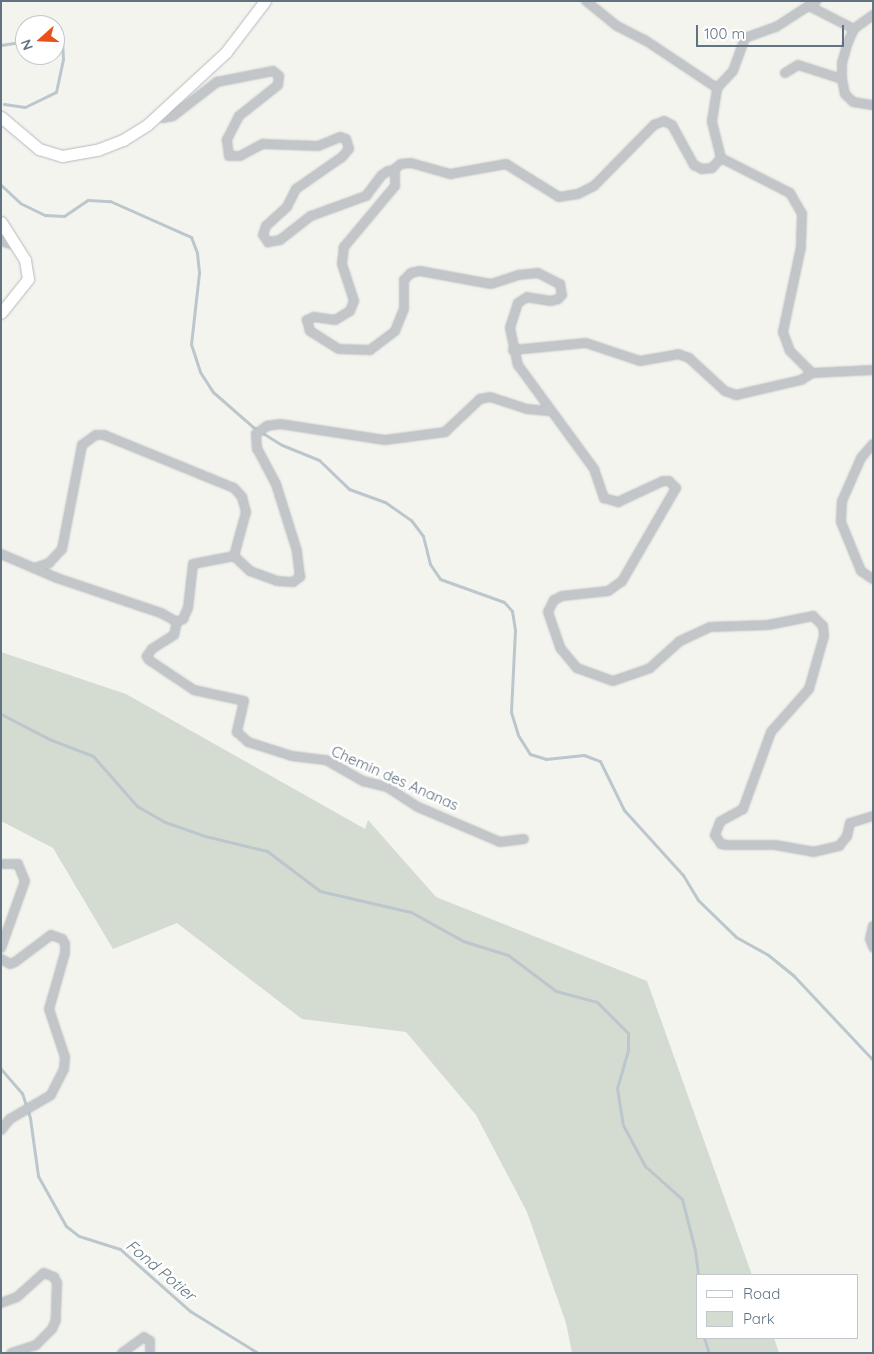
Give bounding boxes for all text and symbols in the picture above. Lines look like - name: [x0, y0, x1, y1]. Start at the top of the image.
- north arrow: [15, 15, 65, 65]
- scale bar: [699, 15, 846, 47]
- text: 100 m: [704, 24, 745, 43]
- text: N: [17, 37, 37, 53]
- street label: Chemin des Ananas: [329, 742, 461, 814]
- water label: Fond Potier: [122, 1235, 200, 1305]
- legend: [696, 1274, 859, 1339]
- text: Road: [743, 1284, 780, 1303]
- text: Park: [743, 1309, 775, 1328]

